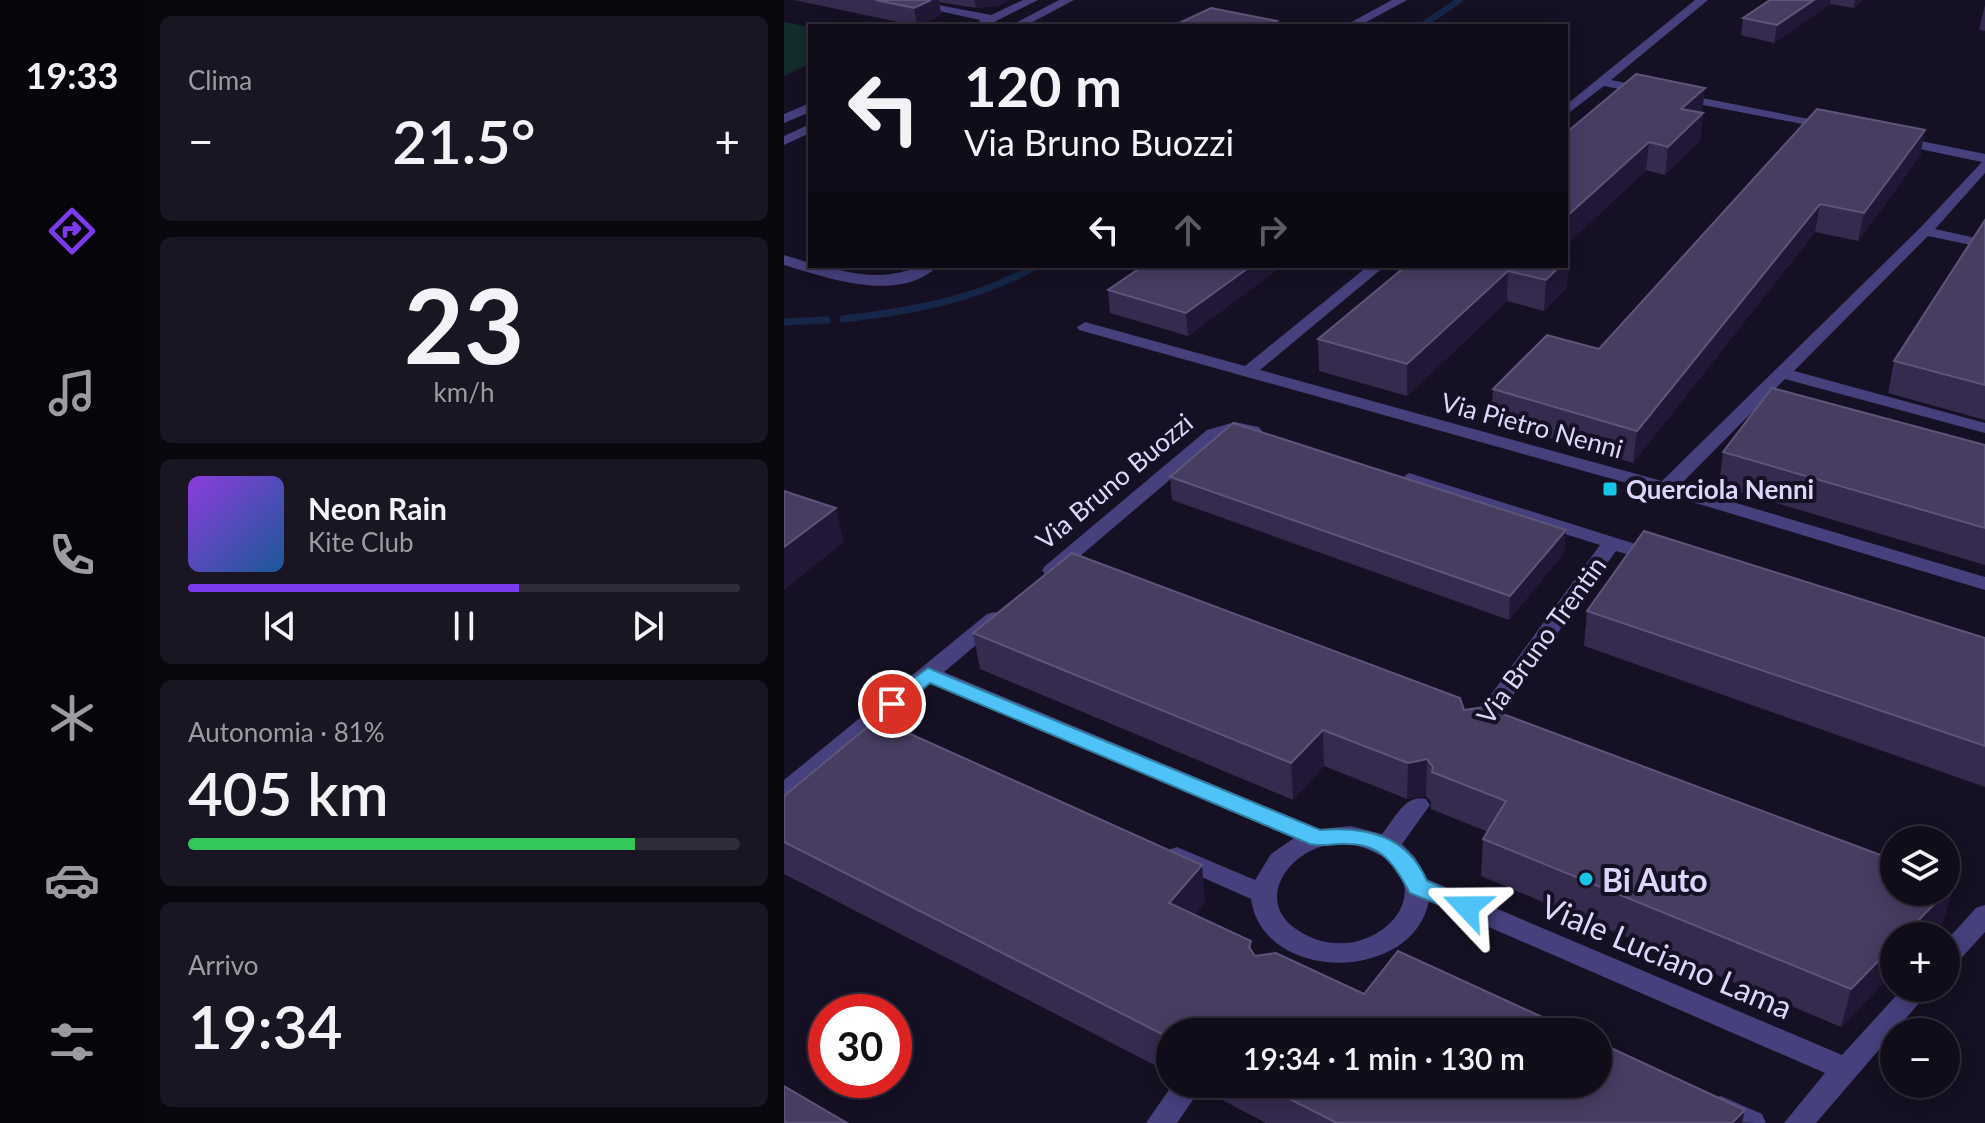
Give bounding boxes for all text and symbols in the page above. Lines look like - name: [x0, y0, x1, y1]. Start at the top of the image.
- text: 120 m: [964, 52, 1122, 119]
- text: 19:33: [26, 53, 118, 97]
- icon: left: [832, 56, 936, 160]
- text: Clima: [188, 64, 252, 96]
- text: 21.5°: [392, 105, 536, 177]
- text: −: [188, 115, 214, 167]
- text: +: [714, 115, 740, 167]
- text: Via Bruno Buozzi: [964, 120, 1234, 164]
- icon: directions: [44, 203, 100, 259]
- icon: left: [1082, 208, 1126, 252]
- icon: ahead: [1166, 208, 1210, 252]
- icon: right: [1250, 208, 1294, 252]
- text: 23: [404, 261, 524, 386]
- icon: music: [44, 365, 100, 421]
- text: km/h: [434, 376, 494, 408]
- street label: Via Pietro Nenni: [1438, 385, 1626, 465]
- street label: Via Bruno Buozzi: [1029, 406, 1199, 556]
- place label: Querciola Nenni: [1626, 473, 1814, 505]
- marker: Querciola Nenni: [1601, 480, 1619, 498]
- text: Neon Rain: [308, 490, 447, 526]
- text: Kite Club: [308, 526, 414, 558]
- icon: phone: [44, 527, 100, 583]
- street label: Via Bruno Trentin: [1470, 550, 1612, 730]
- icon: previous: [258, 604, 302, 648]
- icon: pause: [442, 604, 486, 648]
- icon: next: [626, 604, 670, 648]
- pin: [858, 670, 926, 738]
- icon: arrive: [870, 682, 914, 726]
- icon: climate: [44, 690, 100, 746]
- text: Autonomia · 81%: [188, 716, 385, 748]
- text: 405 km: [188, 757, 389, 829]
- map controls: [1880, 826, 1960, 1098]
- button: layers: [1880, 826, 1960, 906]
- icon: car: [44, 852, 100, 908]
- place label: Bi Auto: [1602, 860, 1708, 899]
- position arrow: [1425, 865, 1509, 949]
- marker: Bi Auto: [1577, 870, 1595, 888]
- street label: Viale Luciano Lama: [1536, 886, 1798, 1026]
- button: +: [1880, 922, 1960, 1002]
- text: Arrivo: [188, 949, 259, 981]
- text: 19:34: [188, 990, 342, 1062]
- speed limit sign: 30: [808, 994, 912, 1098]
- icon: filters: [44, 1014, 100, 1070]
- button: −: [1880, 1018, 1960, 1098]
- text: 19:34 · 1 min · 130 m: [1243, 1040, 1525, 1076]

